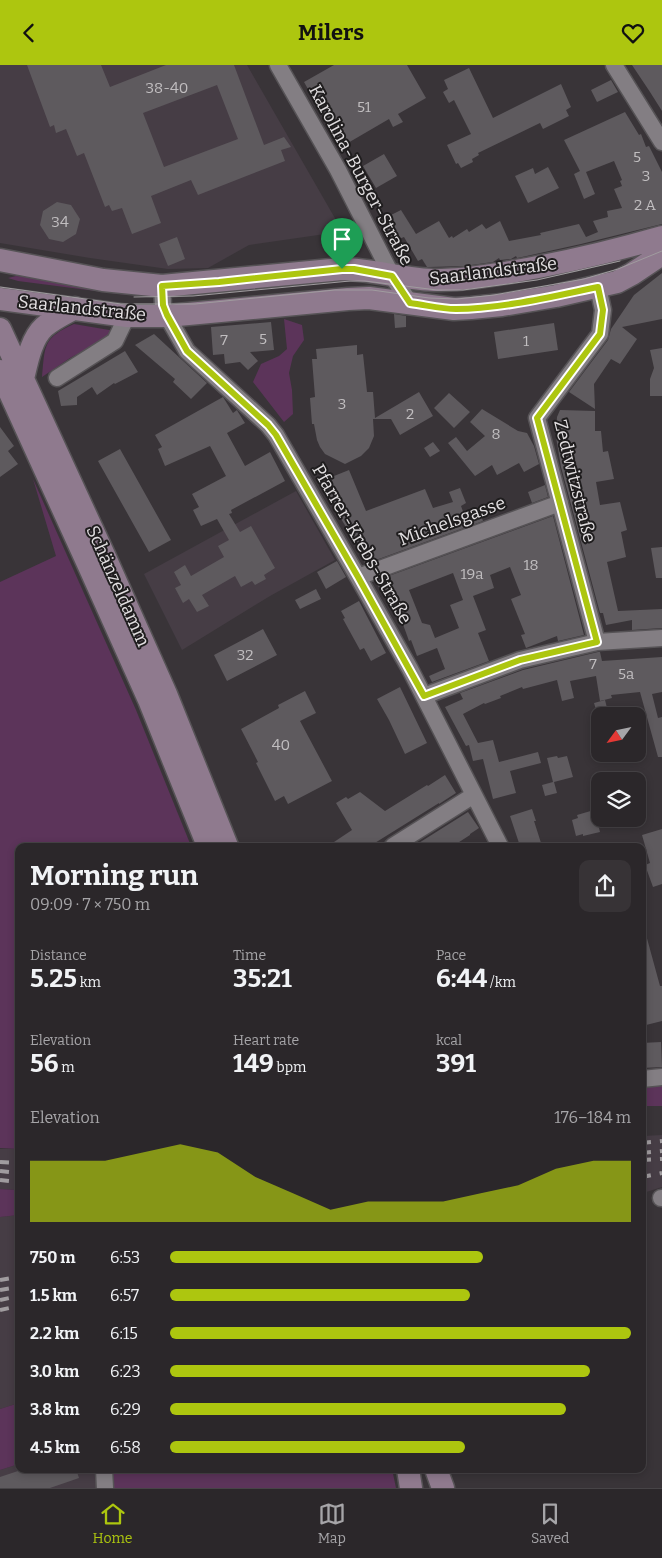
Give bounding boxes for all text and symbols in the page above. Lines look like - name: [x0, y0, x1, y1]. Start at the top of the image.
- icon: back: [15, 19, 43, 47]
- text: Milers: [298, 19, 364, 46]
- icon: heart: [619, 19, 647, 47]
- house number: 38-40: [146, 79, 188, 97]
- street label: Karolina-Burger-Straße: [304, 81, 418, 269]
- house number: 51: [357, 98, 371, 116]
- house number: 5: [633, 148, 641, 166]
- house number: 3: [642, 167, 650, 185]
- house number: 2 A: [634, 196, 656, 214]
- house number: 34: [51, 213, 69, 231]
- pin: [321, 218, 363, 269]
- icon: arrive: [328, 225, 356, 253]
- street label: Saarlandstraße: [428, 252, 558, 290]
- street label: Saarlandstraße: [17, 290, 147, 326]
- house number: 5: [259, 330, 267, 348]
- house number: 7: [220, 331, 228, 349]
- house number: 1: [523, 332, 529, 350]
- house number: 3: [338, 395, 346, 413]
- house number: 2: [406, 405, 414, 423]
- street label: Zedtwitzstraße: [549, 417, 601, 545]
- house number: 8: [491, 425, 501, 443]
- street label: Pfarrer-Krebs-Straße: [307, 460, 417, 628]
- street label: Michelsgasse: [396, 492, 508, 550]
- street label: Schänzeldamm: [81, 522, 155, 650]
- house number: 18: [523, 556, 539, 574]
- house number: 19a: [460, 565, 484, 583]
- house number: 32: [237, 646, 253, 664]
- house number: 7: [589, 655, 597, 673]
- house number: 5a: [618, 665, 634, 683]
- north arrow: [591, 707, 646, 763]
- map controls: [591, 707, 646, 827]
- house number: 40: [272, 736, 290, 754]
- button: layers: [591, 772, 646, 827]
- text: Morning run: [30, 859, 198, 892]
- button: share: [579, 860, 631, 912]
- text: 09:09 · 7 × 750 m: [30, 895, 150, 914]
- text: Distance: [30, 947, 87, 964]
- text: Time: [233, 947, 266, 964]
- text: Pace: [436, 947, 466, 964]
- text: 5.25: [30, 964, 77, 994]
- text: 35:21: [233, 964, 292, 994]
- text: 6:44: [436, 964, 487, 994]
- text: km: [77, 974, 101, 991]
- text: /km: [487, 974, 516, 991]
- text: Elevation: [30, 1032, 91, 1049]
- text: Heart rate: [233, 1032, 299, 1049]
- text: kcal: [436, 1032, 462, 1049]
- text: 56: [30, 1049, 58, 1079]
- text: 149: [233, 1049, 274, 1079]
- text: 391: [436, 1049, 476, 1079]
- text: m: [58, 1059, 75, 1076]
- text: bpm: [274, 1059, 306, 1076]
- text: Elevation: [30, 1108, 100, 1127]
- text: 176–184 m: [554, 1108, 631, 1127]
- text: 750 m: [30, 1248, 75, 1267]
- text: 6:53: [110, 1248, 140, 1267]
- text: 1.5 km: [30, 1286, 77, 1305]
- text: 6:57: [110, 1286, 139, 1305]
- text: 2.2 km: [30, 1324, 79, 1343]
- text: 6:15: [110, 1324, 138, 1343]
- text: 3.0 km: [30, 1362, 79, 1381]
- text: 6:23: [110, 1362, 141, 1381]
- text: 3.8 km: [30, 1400, 79, 1419]
- text: 6:29: [110, 1400, 141, 1419]
- text: 4.5 km: [30, 1438, 80, 1457]
- text: 6:58: [110, 1438, 141, 1457]
- tab: Home: [93, 1500, 133, 1547]
- tab: Map: [318, 1500, 346, 1547]
- tab: Saved: [531, 1500, 569, 1547]

